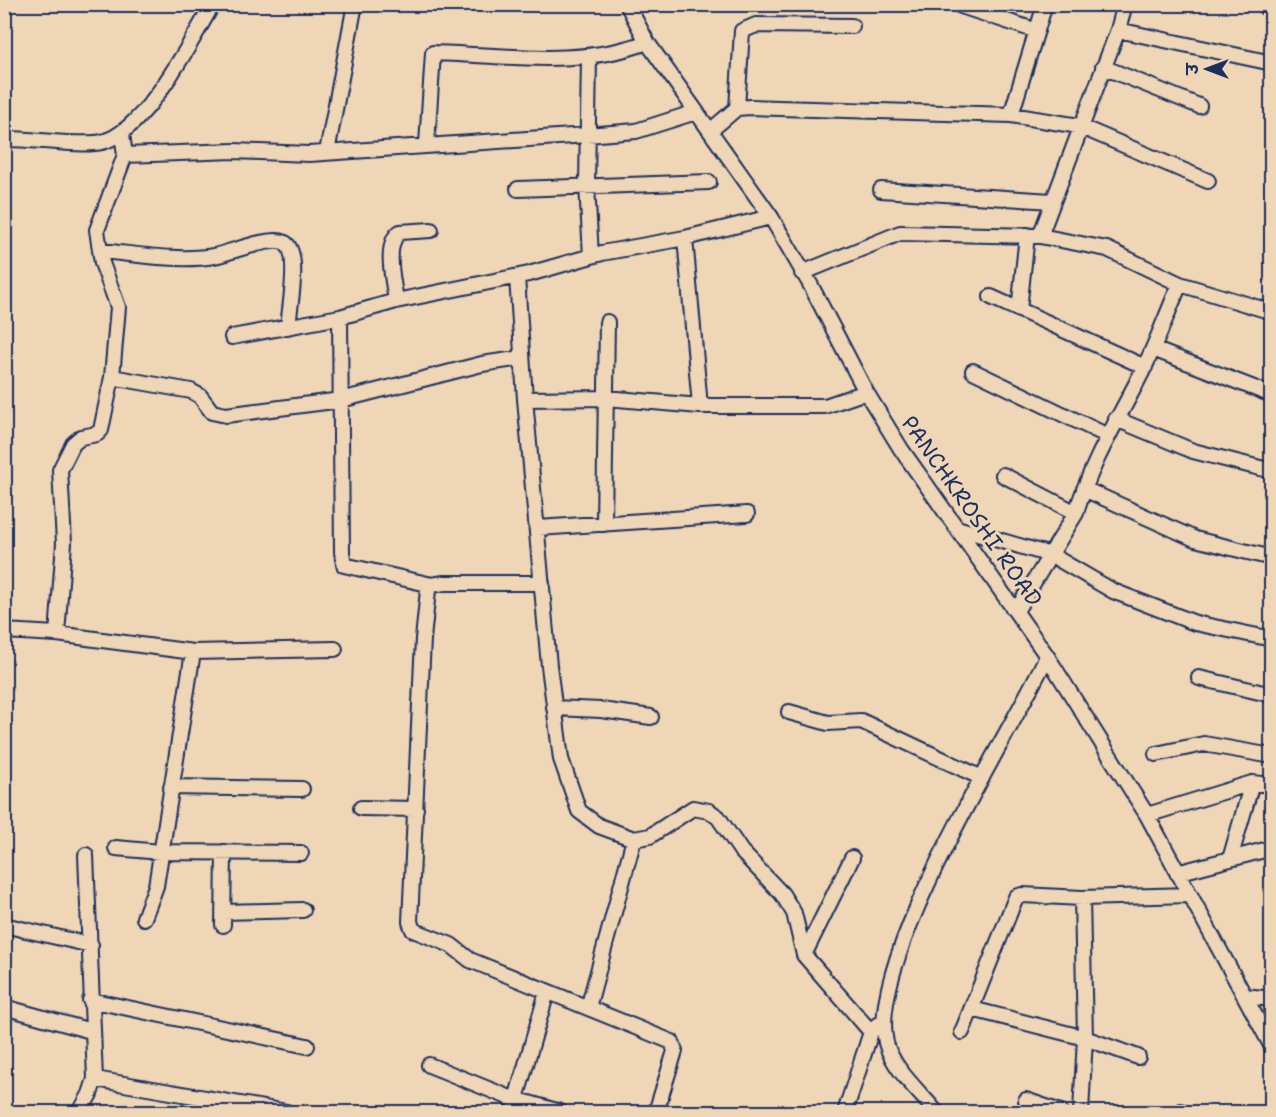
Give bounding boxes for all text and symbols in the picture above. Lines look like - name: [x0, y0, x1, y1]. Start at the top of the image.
- north arrow: [1177, 39, 1237, 99]
- text: उ: [1182, 62, 1203, 76]
- street label: PANCHKROSHI ROAD: [895, 410, 1049, 612]

